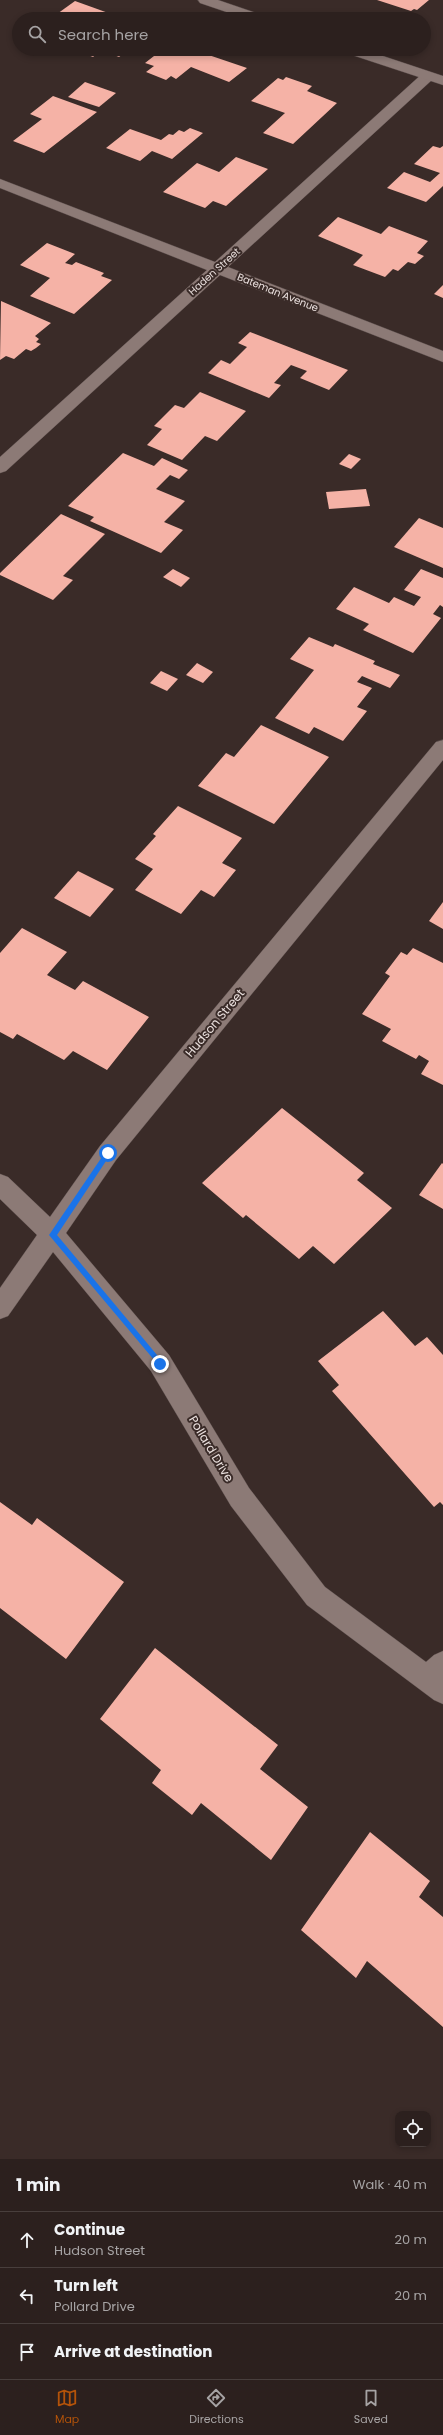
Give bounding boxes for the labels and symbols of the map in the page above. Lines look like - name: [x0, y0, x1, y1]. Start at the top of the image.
- street label: Haden Street: [185, 244, 244, 299]
- street label: Bateman Avenue: [235, 269, 321, 316]
- street label: Hudson Street: [181, 985, 248, 1060]
- route start: [99, 1144, 117, 1162]
- route end: [151, 1355, 169, 1373]
- street label: Pollard Drive: [185, 1412, 238, 1485]

